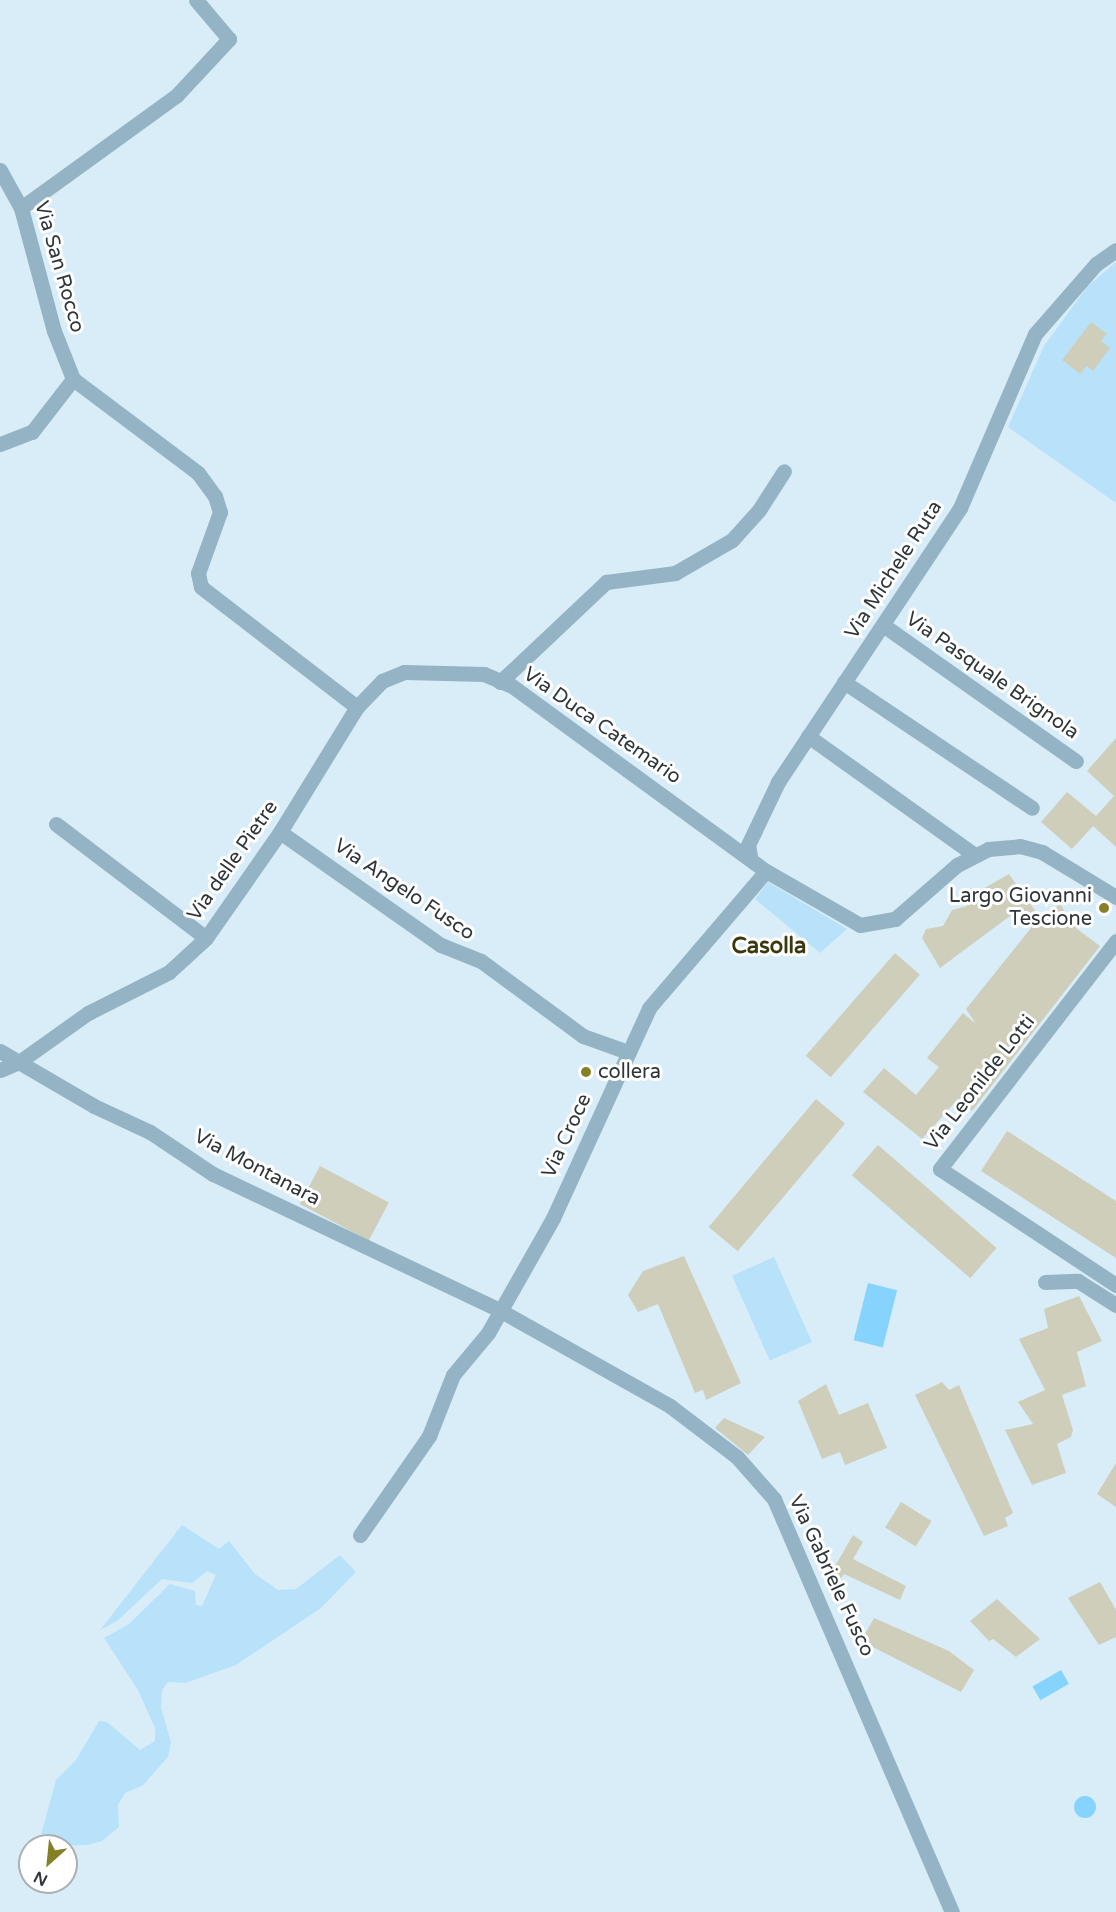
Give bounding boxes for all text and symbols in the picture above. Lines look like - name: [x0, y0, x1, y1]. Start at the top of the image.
- street label: Via San Rocco: [29, 198, 89, 336]
- street label: Via Michele Ruta: [840, 496, 948, 644]
- street label: Via Pasquale Brignola: [901, 607, 1083, 745]
- street label: Via Duca Catemario: [518, 662, 686, 790]
- street label: Via delle Pietre: [183, 796, 283, 926]
- street label: Via Angelo Fusco: [329, 834, 479, 946]
- place label: Largo Giovanni Tescione: [949, 885, 1092, 932]
- marker: Largo Giovanni Tescione: [1097, 901, 1111, 915]
- district label: Casolla: [732, 934, 806, 960]
- street label: Via Leonilde Lotti: [920, 1011, 1040, 1155]
- place label: collera: [598, 1060, 661, 1084]
- marker: collera: [579, 1065, 593, 1079]
- street label: Via Croce: [537, 1090, 597, 1182]
- street label: Via Montanara: [190, 1125, 324, 1211]
- street label: Via Gabriele Fusco: [783, 1491, 879, 1661]
- north arrow: [18, 1834, 78, 1894]
- text: N: [30, 1866, 51, 1890]

